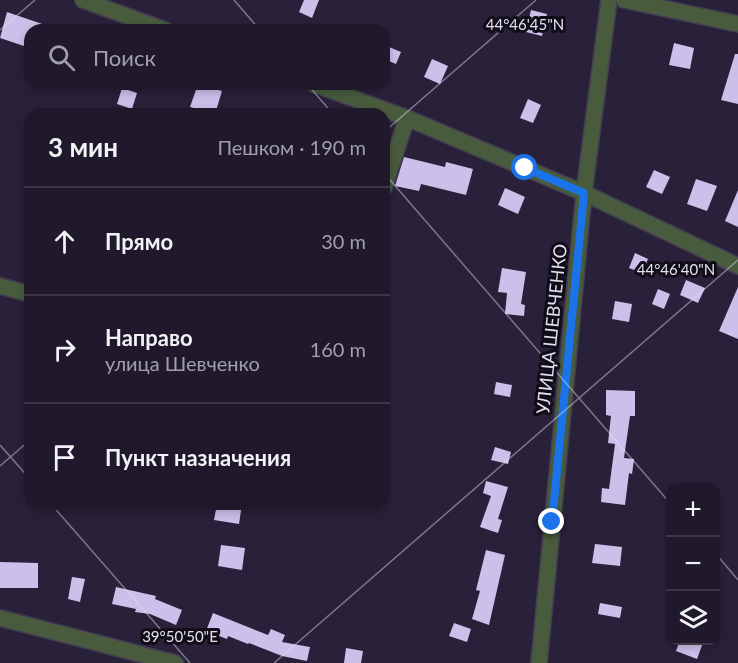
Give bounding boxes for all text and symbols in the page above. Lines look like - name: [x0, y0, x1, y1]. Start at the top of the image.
- text: 44°46'45"N: [486, 15, 564, 33]
- search box: [24, 24, 390, 90]
- icon: search: [45, 41, 78, 74]
- text: Поиск: [93, 44, 156, 71]
- text: 3 мин: [48, 131, 118, 163]
- text: Пешком · 190 m: [217, 135, 366, 159]
- route start: [511, 154, 537, 180]
- icon: ahead: [48, 225, 81, 258]
- text: Прямо: [105, 228, 173, 255]
- text: 30 m: [321, 229, 366, 253]
- street label: УЛИЦА ШЕВЧЕНКО: [531, 243, 571, 415]
- text: 44°46'40"N: [637, 260, 715, 278]
- text: Направо: [105, 324, 193, 351]
- icon: right: [48, 333, 81, 366]
- text: 160 m: [310, 337, 366, 361]
- text: улица Шевченко: [105, 351, 260, 375]
- icon: arrive: [48, 441, 81, 474]
- text: Пункт назначения: [105, 444, 291, 471]
- map controls: [666, 483, 720, 645]
- button: +: [666, 483, 720, 537]
- route end: [538, 508, 564, 534]
- button: −: [666, 537, 720, 591]
- button: layers: [666, 591, 720, 645]
- text: 39°50'50"E: [142, 627, 218, 645]

